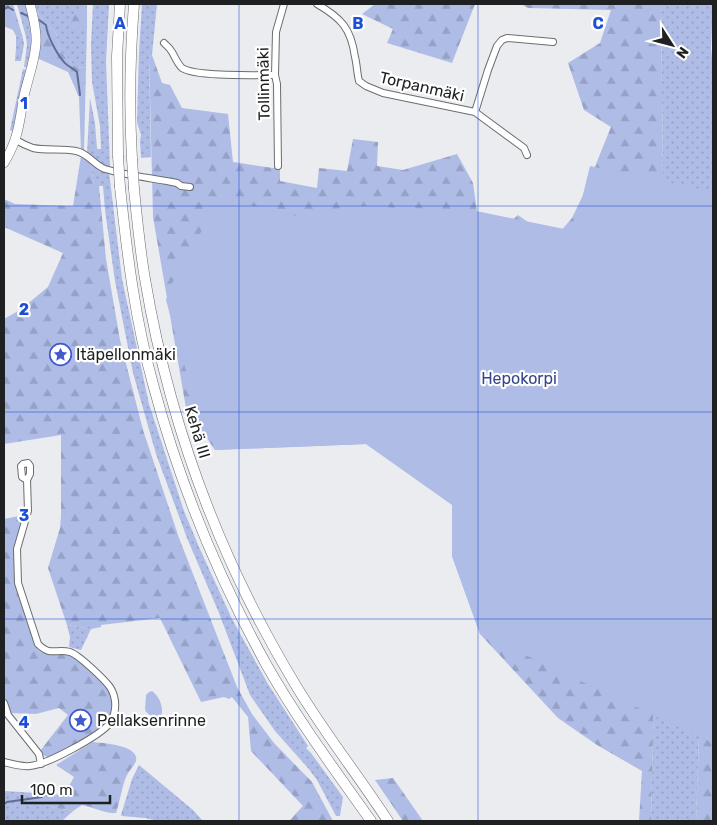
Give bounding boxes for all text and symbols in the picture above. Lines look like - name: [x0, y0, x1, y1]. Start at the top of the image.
- text: A: [114, 14, 126, 33]
- text: B: [352, 14, 364, 33]
- text: C: [592, 14, 604, 33]
- north arrow: [647, 20, 697, 70]
- text: N: [672, 43, 692, 61]
- street label: Tollinmäki: [253, 47, 274, 121]
- street label: Torpanmäki: [378, 68, 466, 105]
- text: 1: [20, 94, 28, 113]
- text: 2: [19, 300, 29, 319]
- place icon: Itäpellonmäki: [48, 342, 72, 366]
- place label: Itäpellonmäki: [76, 345, 176, 364]
- park label: Hepokorpi: [481, 369, 557, 388]
- street label: Kehä III: [181, 404, 214, 461]
- text: 3: [19, 506, 29, 525]
- place icon: Pellaksenrinne: [69, 708, 93, 732]
- place label: Pellaksenrinne: [97, 711, 206, 730]
- text: 4: [19, 713, 30, 732]
- scale bar: [22, 772, 110, 804]
- text: 100 m: [30, 781, 72, 799]

